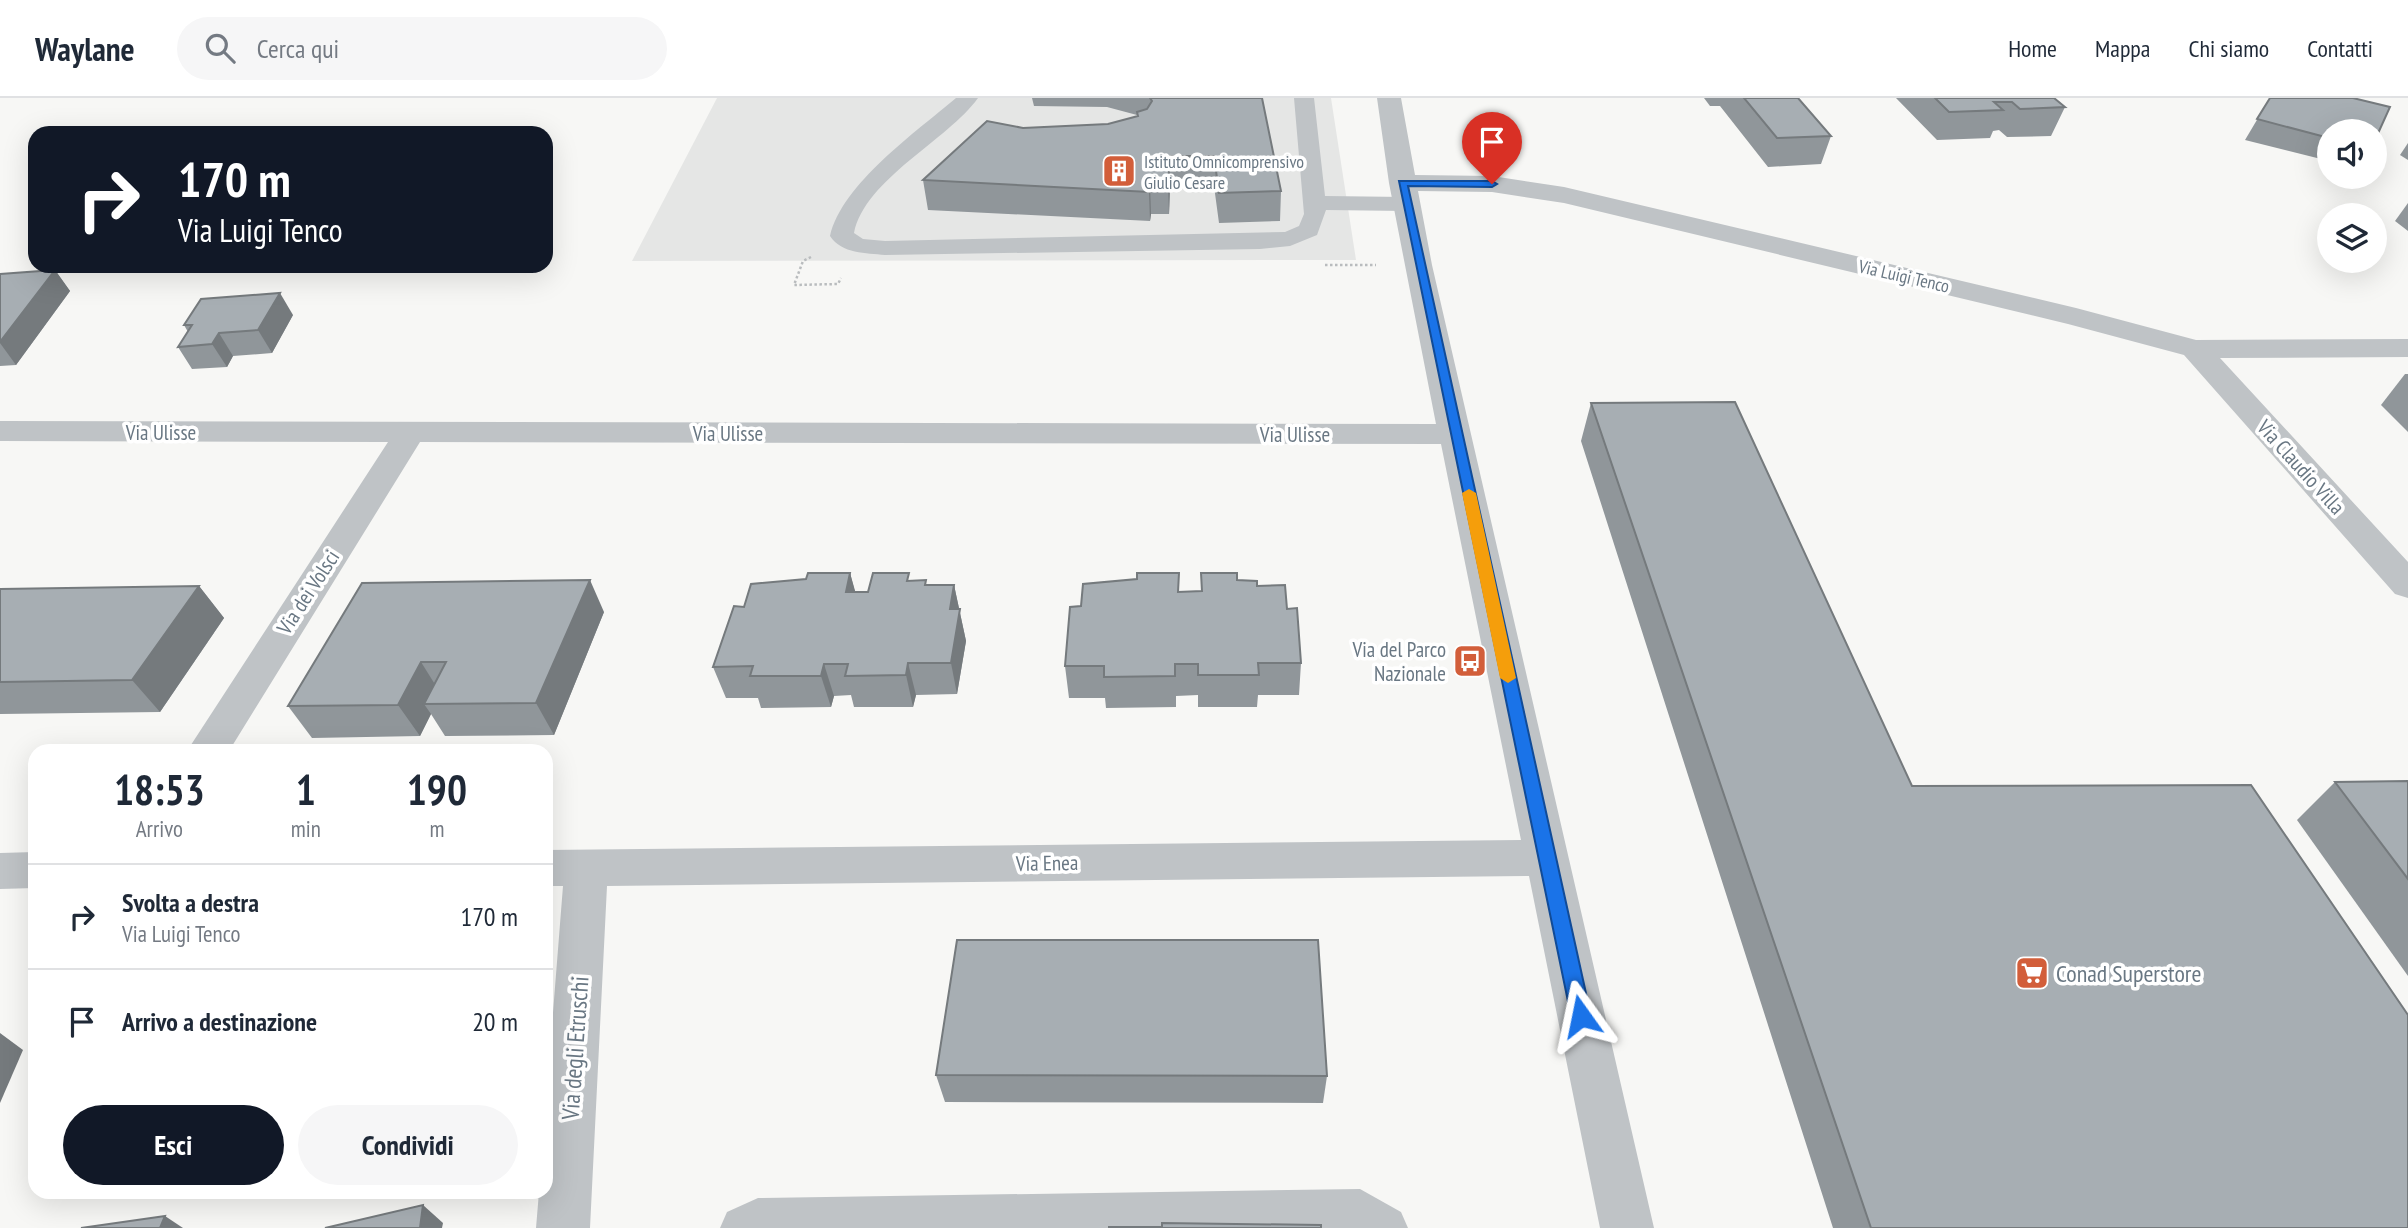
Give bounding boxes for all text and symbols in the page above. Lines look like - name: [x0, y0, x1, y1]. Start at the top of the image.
- search box: [177, 17, 667, 80]
- text: Waylane: [35, 27, 135, 70]
- icon: search: [201, 29, 239, 67]
- text: Cerca qui: [257, 32, 339, 65]
- text: Home: [2008, 33, 2057, 64]
- text: Mappa: [2095, 33, 2150, 64]
- text: Chi siamo: [2188, 33, 2269, 64]
- text: Contatti: [2307, 33, 2373, 64]
- pin: [1462, 112, 1522, 184]
- map controls: [2317, 119, 2387, 273]
- button: sound: [2317, 119, 2387, 189]
- icon: arrive: [1473, 123, 1511, 161]
- text: 170 m: [178, 147, 291, 211]
- place label: Istituto Omnicomprensivo Giulio Cesare: [1144, 150, 1304, 194]
- building icon: Istituto Omnicomprensivo Giulio Cesare: [1100, 152, 1138, 190]
- icon: right: [63, 154, 154, 245]
- button: layers: [2317, 203, 2387, 273]
- text: Via Luigi Tenco: [178, 209, 343, 251]
- street label: Via Luigi Tenco: [1855, 254, 1952, 298]
- street label: Via Claudio Villa: [2251, 413, 2351, 520]
- street label: Via Ulisse: [125, 419, 196, 446]
- street label: Via Ulisse: [692, 420, 763, 447]
- street label: Via Ulisse: [1259, 421, 1330, 448]
- street label: Via dei Volsci: [270, 545, 345, 640]
- place label: Via del Parco Nazionale: [1352, 636, 1446, 687]
- bus stop icon: Via del Parco Nazionale: [1451, 642, 1489, 680]
- text: 18:53: [114, 762, 205, 817]
- text: 1: [296, 762, 316, 817]
- text: 190: [407, 762, 467, 817]
- text: Arrivo: [136, 814, 183, 843]
- text: min: [291, 814, 321, 843]
- text: m: [429, 814, 444, 843]
- street label: Via Enea: [1015, 849, 1078, 877]
- text: Svolta a destra: [122, 886, 259, 919]
- icon: right: [63, 898, 101, 936]
- text: 170 m: [460, 900, 518, 933]
- text: Via Luigi Tenco: [122, 919, 240, 948]
- supermarket icon: Conad Superstore: [2013, 954, 2051, 992]
- place label: Conad Superstore: [2056, 958, 2201, 989]
- street label: Via degli Etruschi: [554, 975, 595, 1122]
- position arrow: [1544, 979, 1618, 1053]
- icon: arrive: [63, 1003, 101, 1041]
- text: Arrivo a destinazione: [122, 1005, 317, 1038]
- text: 20 m: [472, 1005, 518, 1038]
- button: Esci: [63, 1105, 284, 1185]
- button: Condividi: [298, 1105, 518, 1185]

